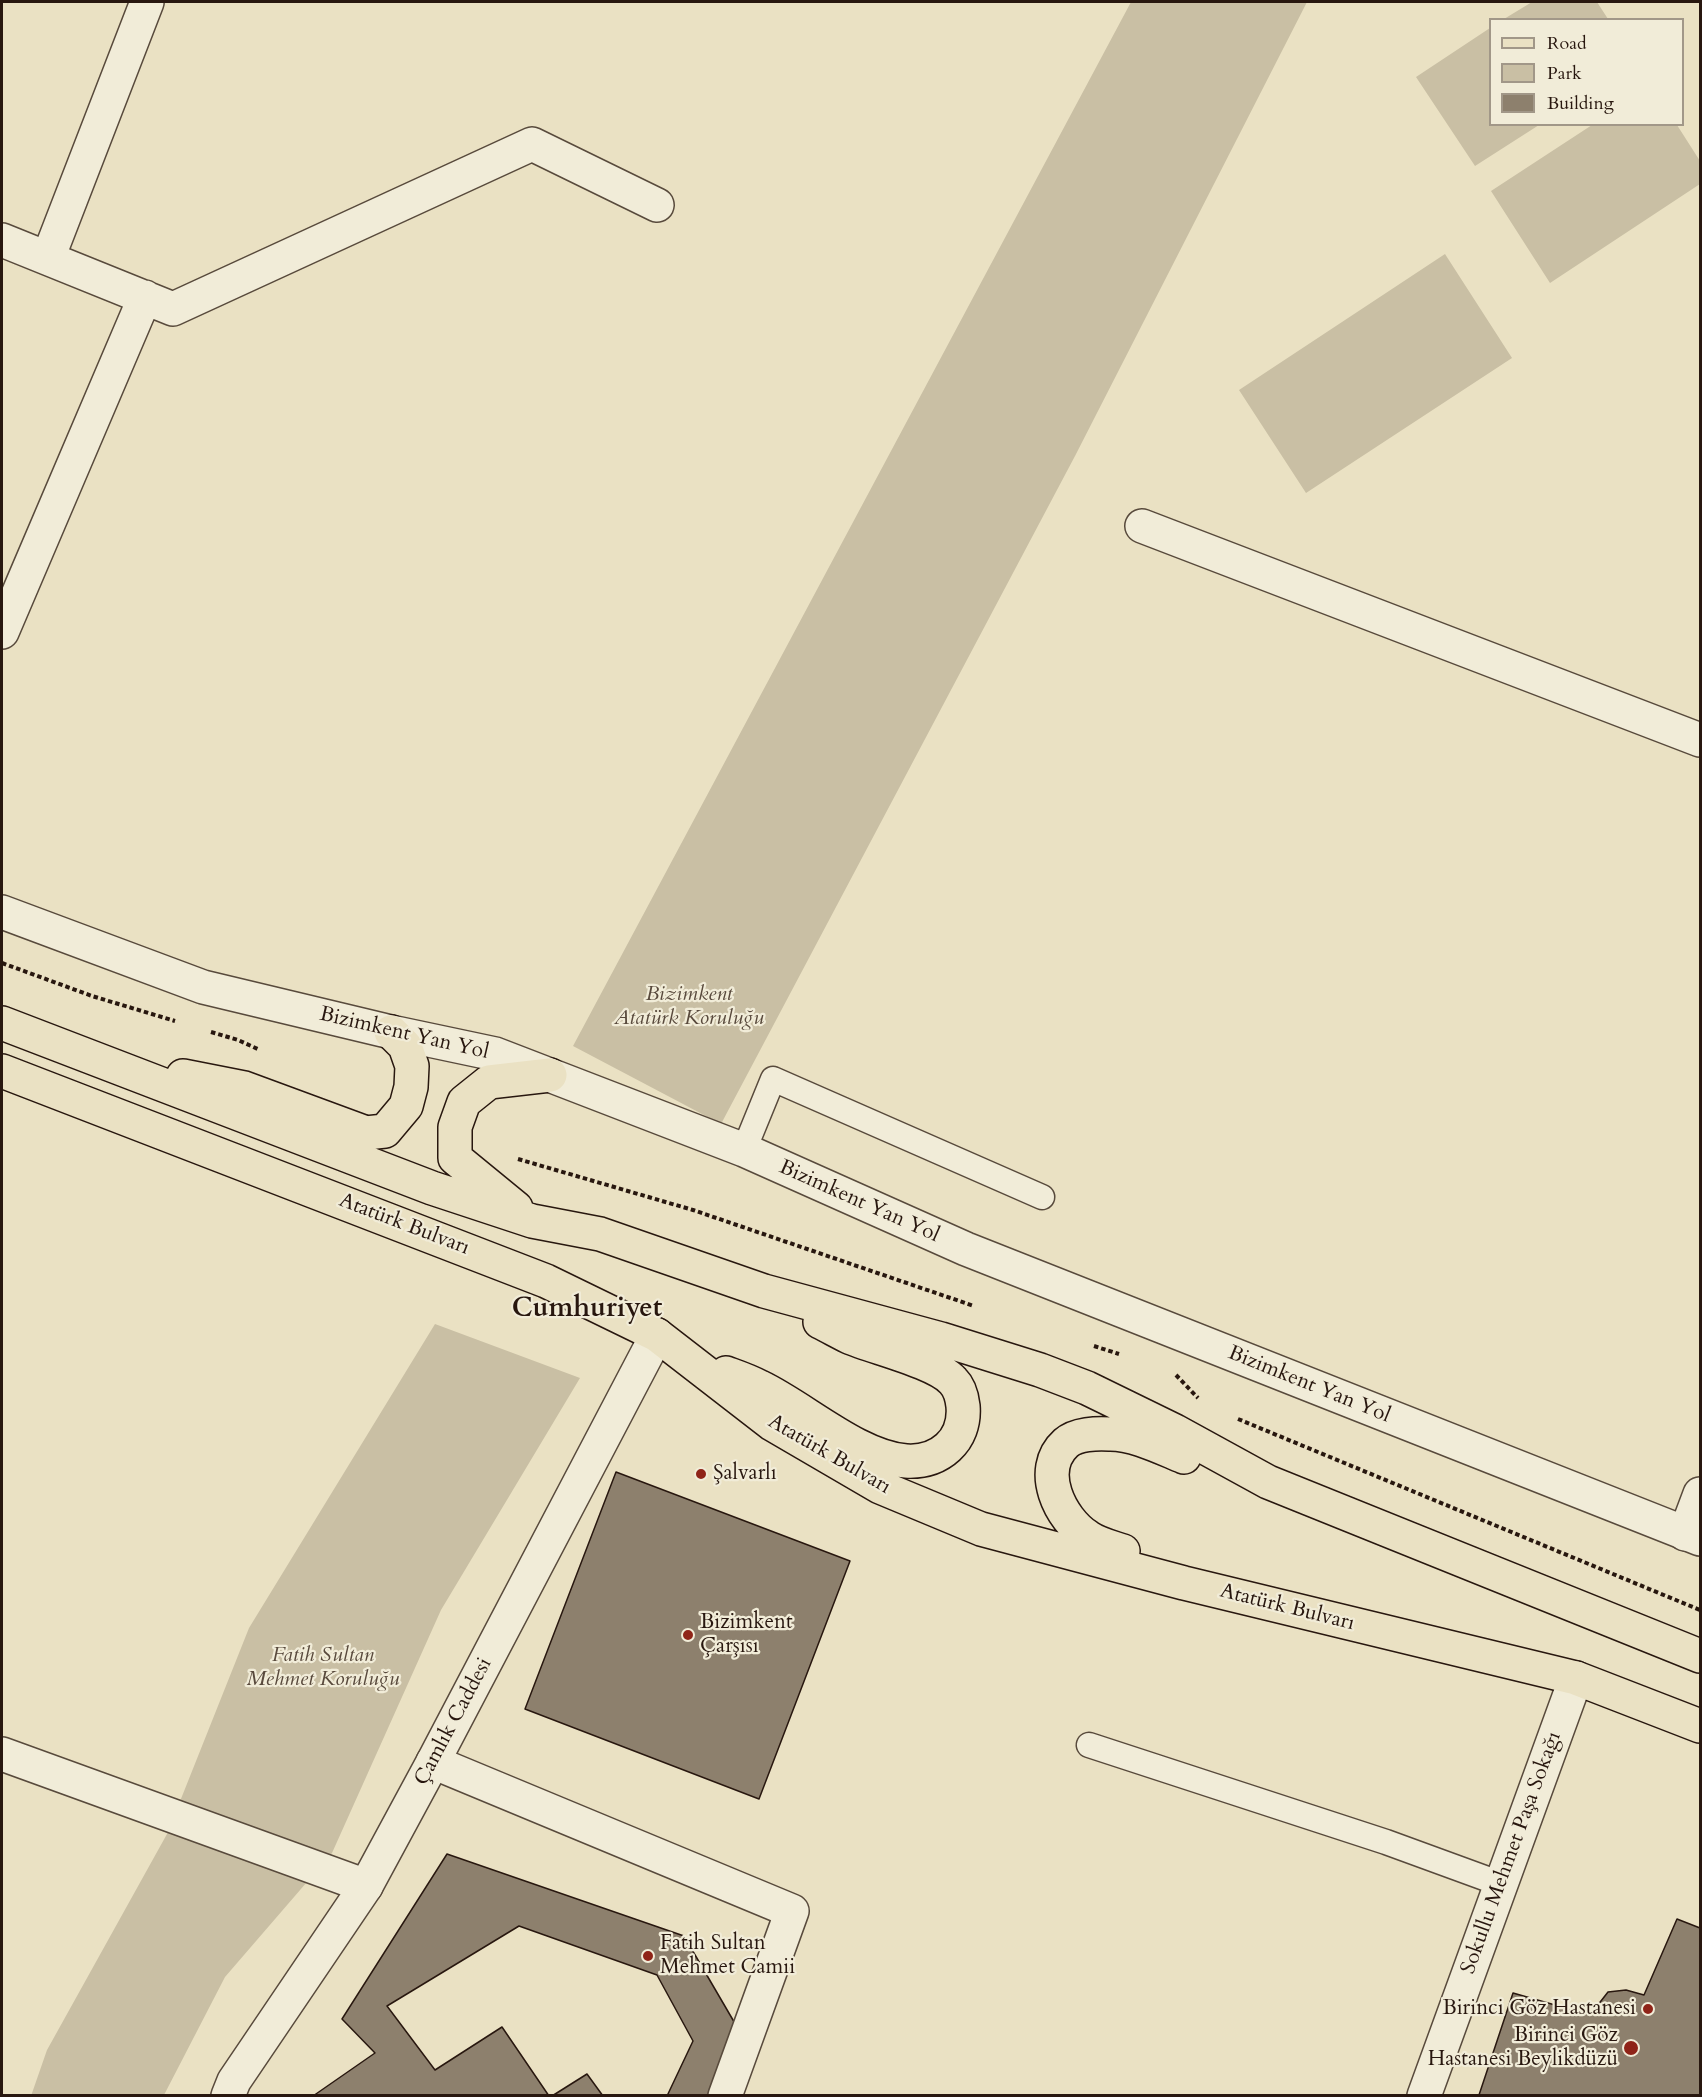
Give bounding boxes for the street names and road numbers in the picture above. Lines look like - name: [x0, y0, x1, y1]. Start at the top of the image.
- street label: Bizimkent Yan Yol: [317, 1002, 491, 1066]
- street label: Bizimkent Yan Yol: [775, 1155, 943, 1249]
- street label: Atatürk Bulvarı: [335, 1189, 473, 1261]
- street label: Bizimkent Yan Yol: [1224, 1341, 1394, 1429]
- street label: Atatürk Bulvarı: [763, 1410, 895, 1500]
- street label: Atatürk Bulvarı: [1217, 1579, 1357, 1637]
- street label: Çamlık Caddesi: [410, 1654, 498, 1790]
- street label: Sokullu Mehmet Paşa Sokağı: [1456, 1728, 1568, 1978]

